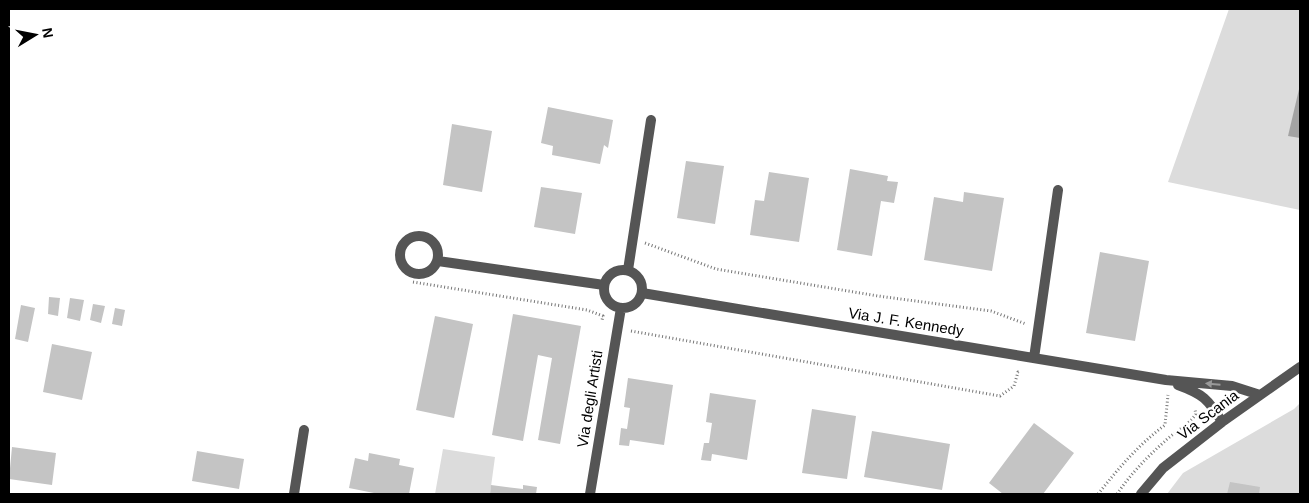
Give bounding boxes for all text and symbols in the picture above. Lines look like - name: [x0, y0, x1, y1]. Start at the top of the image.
- north arrow: [10, 10, 60, 60]
- text: N: [39, 26, 57, 39]
- street label: Via J. F. Kennedy: [847, 304, 965, 339]
- street label: Via degli Artisti: [573, 349, 606, 449]
- one-way arrow: [1205, 380, 1221, 388]
- street label: Via Scania: [1174, 386, 1242, 443]

